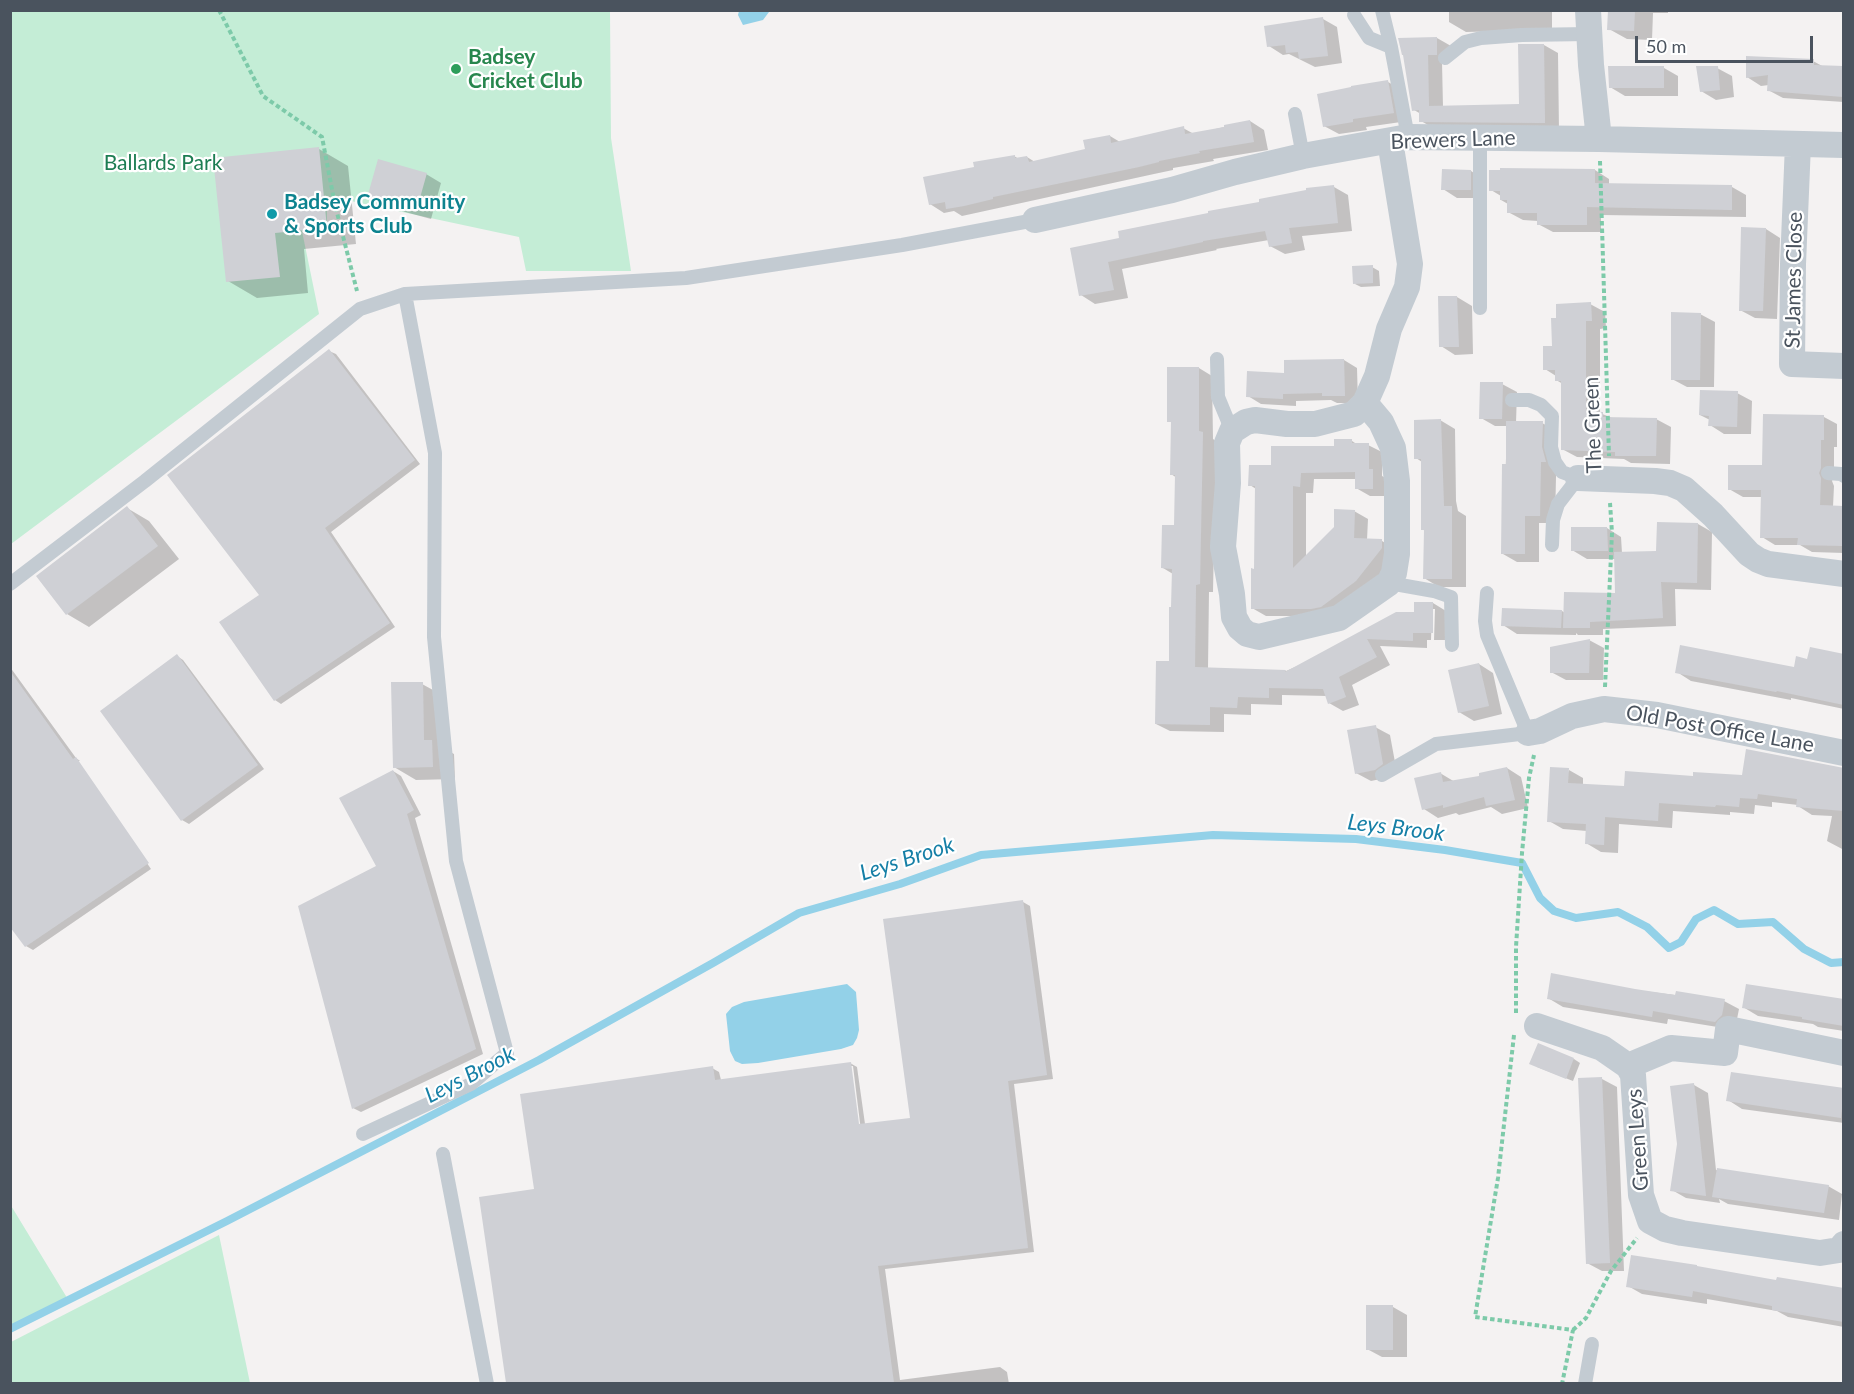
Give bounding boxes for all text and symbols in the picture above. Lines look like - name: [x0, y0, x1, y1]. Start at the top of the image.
- scale bar: [1638, 24, 1816, 62]
- text: 50 m: [1646, 35, 1686, 57]
- place label: Badsey Cricket Club: [468, 44, 583, 94]
- marker: Badsey Cricket Club: [449, 62, 463, 76]
- street label: Brewers Lane: [1390, 125, 1516, 155]
- park label: Ballards Park: [104, 150, 222, 176]
- place label: Badsey Community & Sports Club: [284, 189, 465, 239]
- marker: Badsey Community & Sports Club: [265, 207, 279, 221]
- street label: St James Close: [1780, 211, 1808, 349]
- street label: The Green: [1579, 376, 1607, 474]
- street label: Old Post Office Lane: [1624, 700, 1816, 758]
- water label: Leys Brook: [1346, 809, 1446, 847]
- water label: Leys Brook: [856, 831, 958, 887]
- water label: Leys Brook: [421, 1041, 519, 1109]
- street label: Green Leys: [1622, 1088, 1654, 1192]

